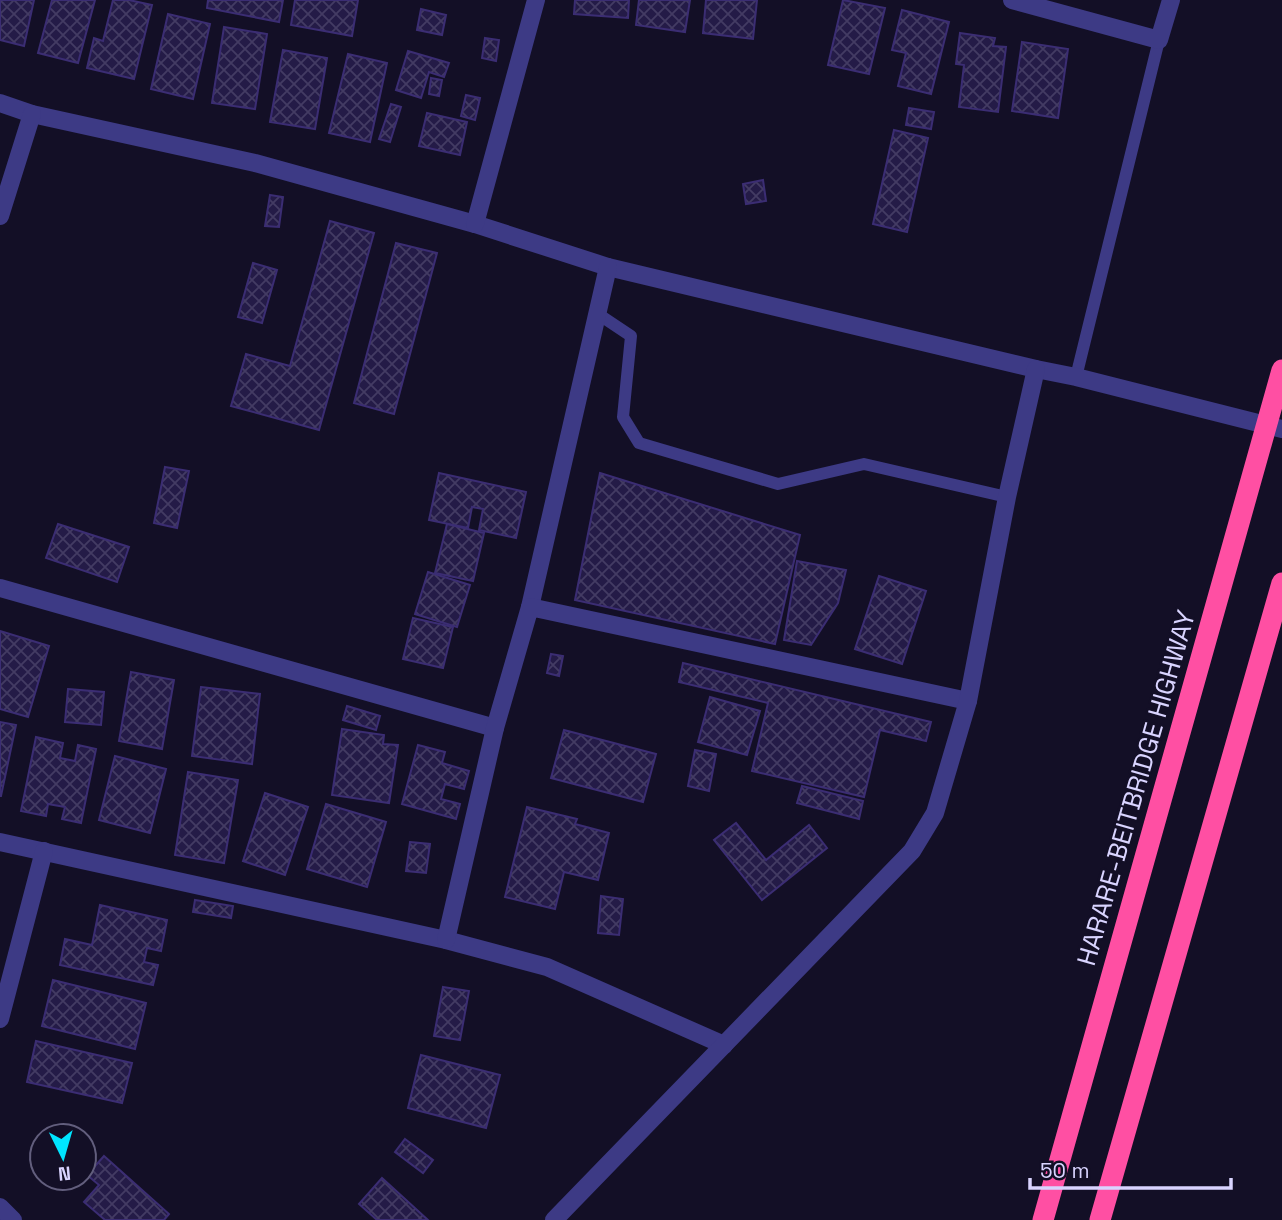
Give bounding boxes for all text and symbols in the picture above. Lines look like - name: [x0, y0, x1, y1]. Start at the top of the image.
- street label: HARARE-BEITBRIDGE HIGHWAY: [1069, 606, 1203, 970]
- north arrow: [28, 1122, 98, 1192]
- scale bar: [1030, 1146, 1231, 1190]
- text: 50 m: [1040, 1157, 1090, 1184]
- text: N: [57, 1160, 72, 1186]

